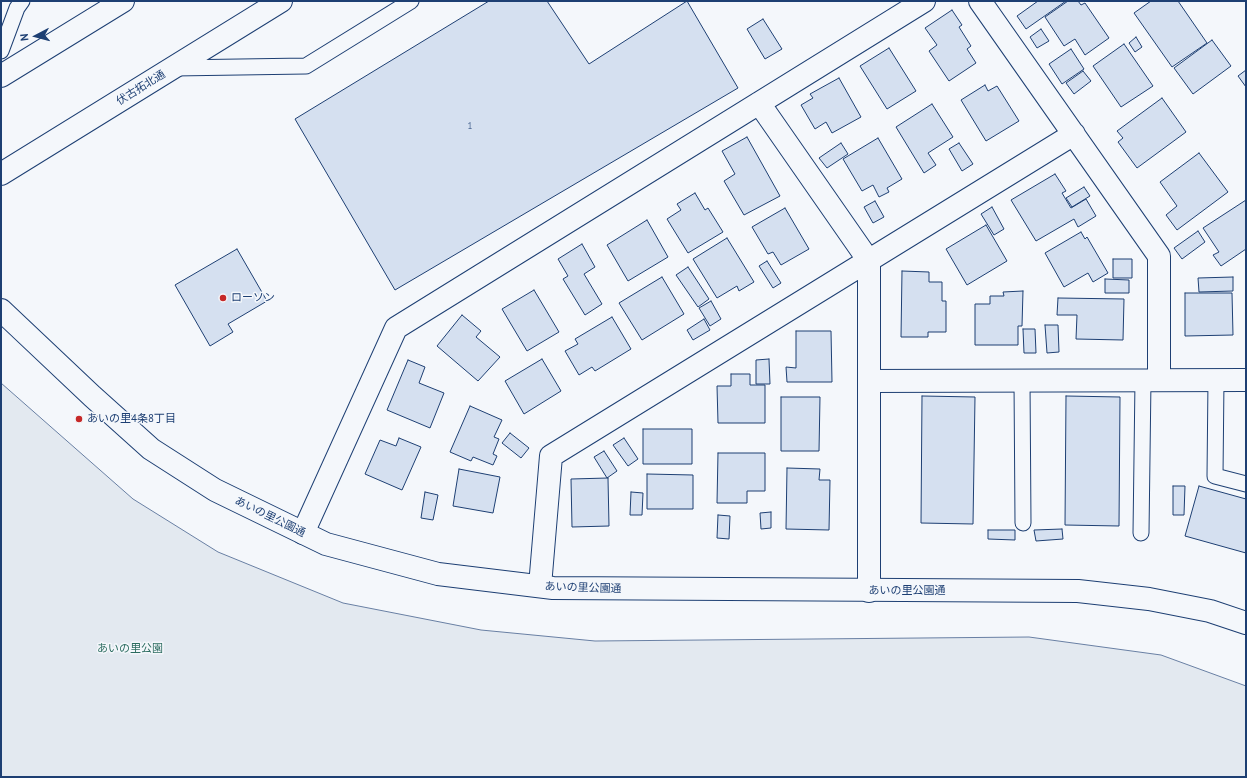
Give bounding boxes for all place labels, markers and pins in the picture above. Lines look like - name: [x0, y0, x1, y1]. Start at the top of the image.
- place label: ローソン: [231, 291, 275, 305]
- marker: ローソン: [218, 293, 228, 303]
- place label: あいの里4条8丁目: [87, 412, 176, 426]
- marker: あいの里4条8丁目: [74, 414, 84, 424]

